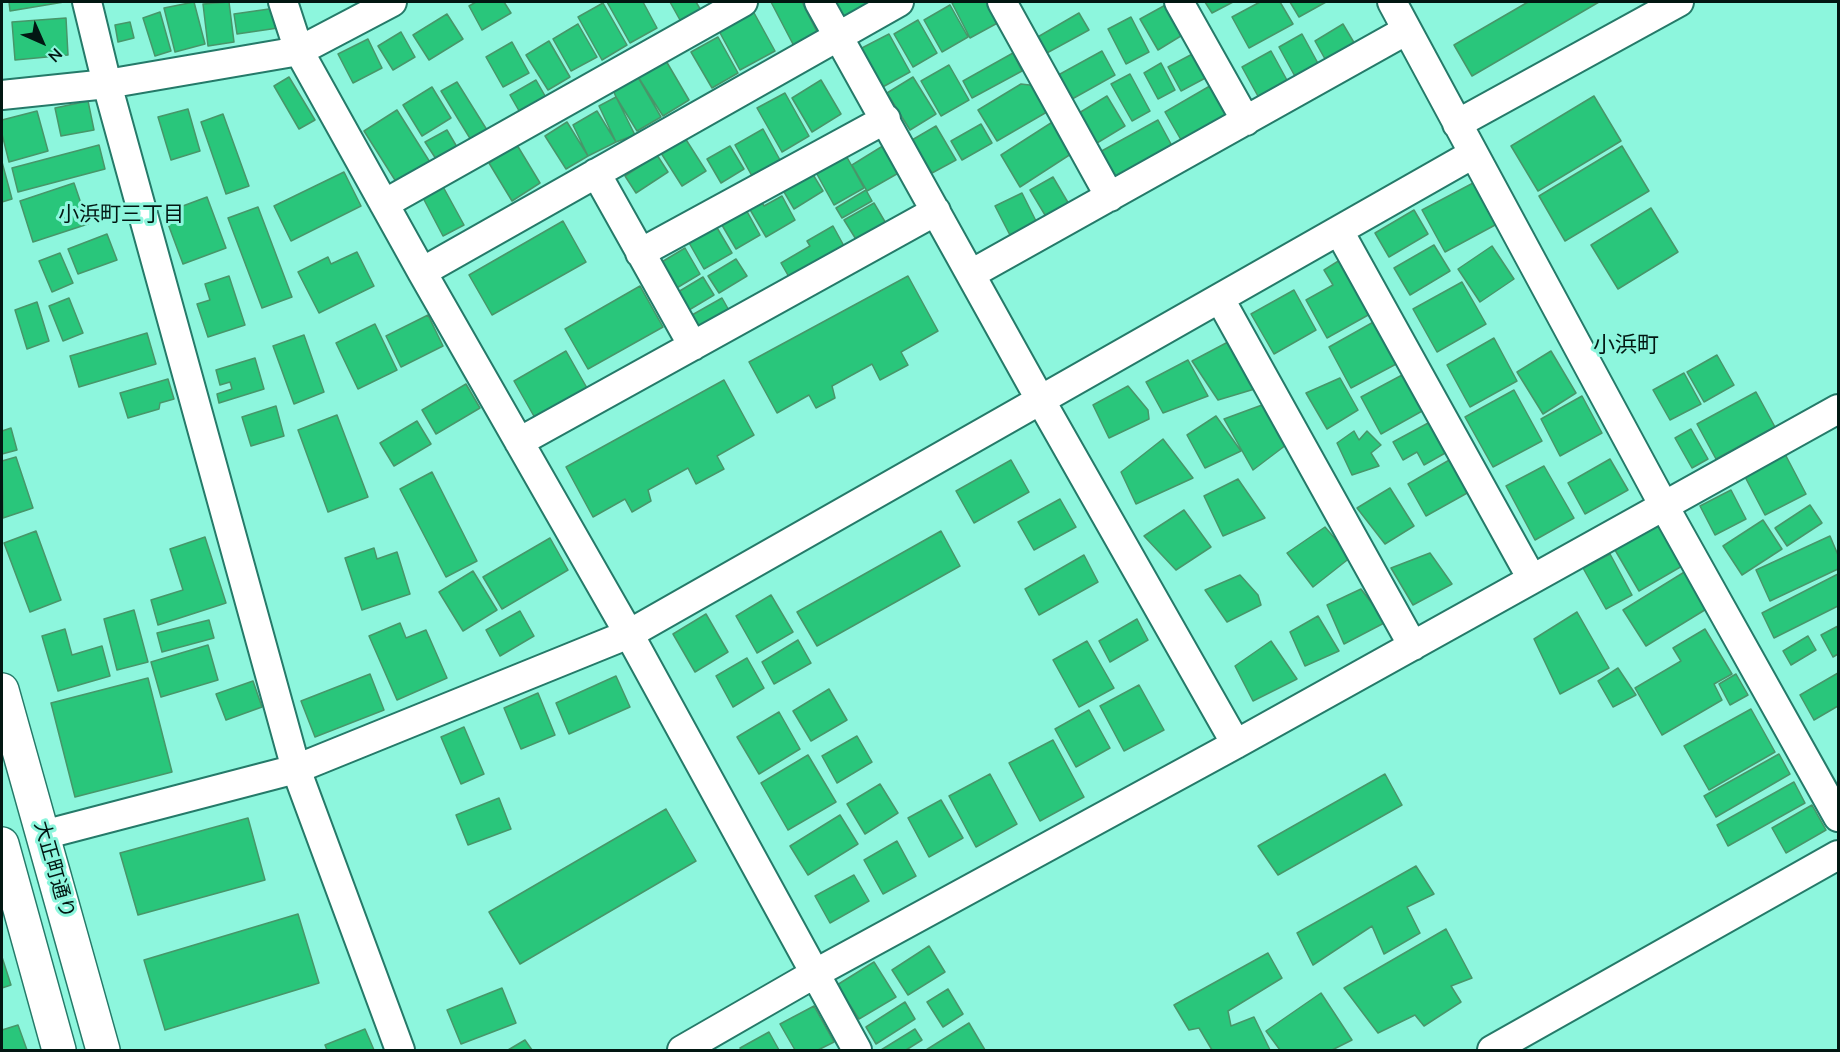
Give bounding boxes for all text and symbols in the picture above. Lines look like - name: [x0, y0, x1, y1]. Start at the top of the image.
- north arrow: [12, 12, 72, 72]
- text: N: [43, 43, 67, 67]
- district label: 小浜町三丁目: [58, 203, 184, 229]
- district label: 小浜町: [1593, 334, 1659, 360]
- street label: 大正町通り: [28, 819, 78, 921]

